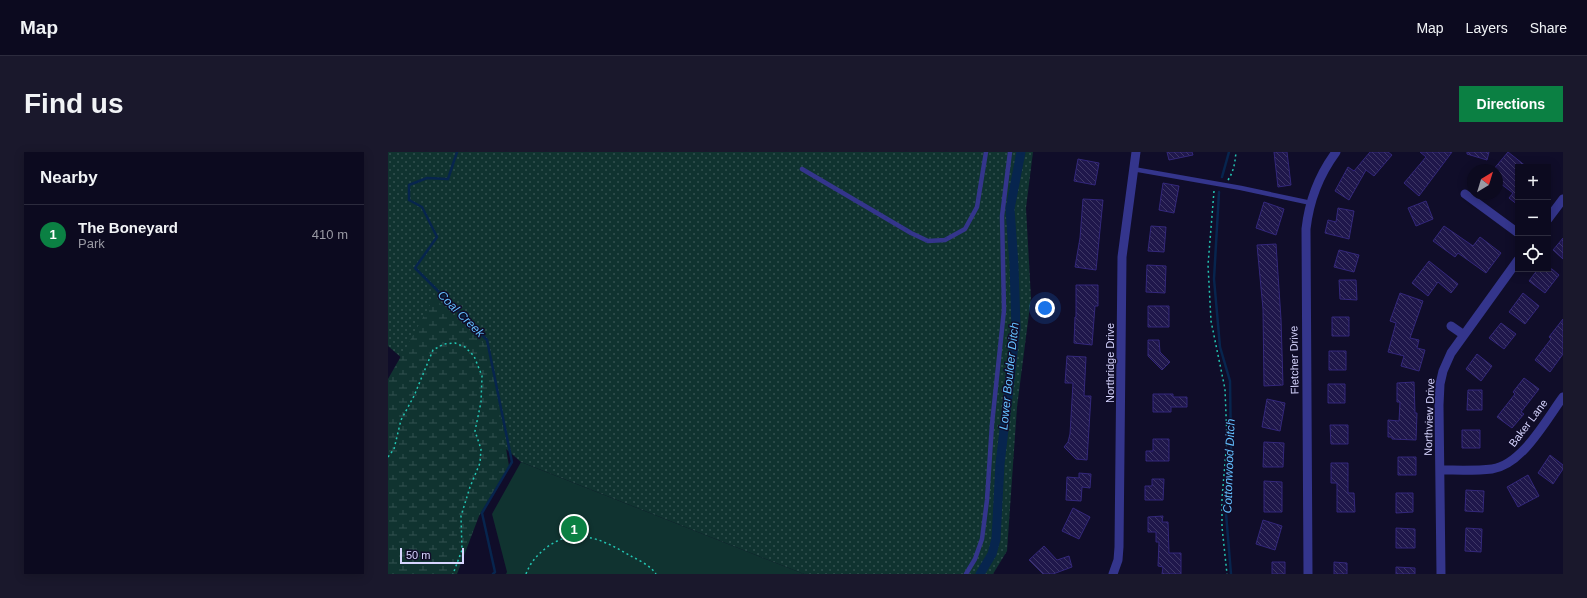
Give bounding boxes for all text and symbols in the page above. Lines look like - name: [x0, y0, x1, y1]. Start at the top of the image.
- text: Map: [20, 17, 58, 38]
- text: Map: [1416, 20, 1444, 36]
- text: Layers: [1466, 20, 1508, 36]
- text: Share: [1530, 20, 1567, 36]
- button: Directions: [1459, 86, 1563, 122]
- text: Find us: [24, 88, 124, 119]
- north arrow: [1467, 164, 1503, 200]
- map controls: [1515, 164, 1551, 272]
- button: +: [1515, 164, 1551, 200]
- text: Nearby: [40, 168, 98, 187]
- button: −: [1515, 200, 1551, 236]
- text: The Boneyard: [78, 219, 178, 236]
- text: 1: [49, 227, 57, 242]
- text: 410 m: [312, 227, 348, 242]
- text: Park: [78, 236, 105, 251]
- button: locate: [1515, 236, 1551, 272]
- water label: Coal Creek: [435, 288, 488, 341]
- your location: [1035, 298, 1055, 318]
- water label: Lower Boulder Ditch: [996, 321, 1022, 430]
- street label: Northridge Drive: [1104, 323, 1116, 403]
- street label: Fletcher Drive: [1287, 326, 1301, 394]
- street label: Northview Drive: [1422, 378, 1436, 456]
- street label: Baker Lane: [1506, 397, 1550, 449]
- water label: Cottonwood Ditch: [1220, 418, 1238, 514]
- pin: 1: [561, 514, 587, 544]
- scale bar: [400, 546, 464, 565]
- text: 50 m: [406, 549, 430, 561]

